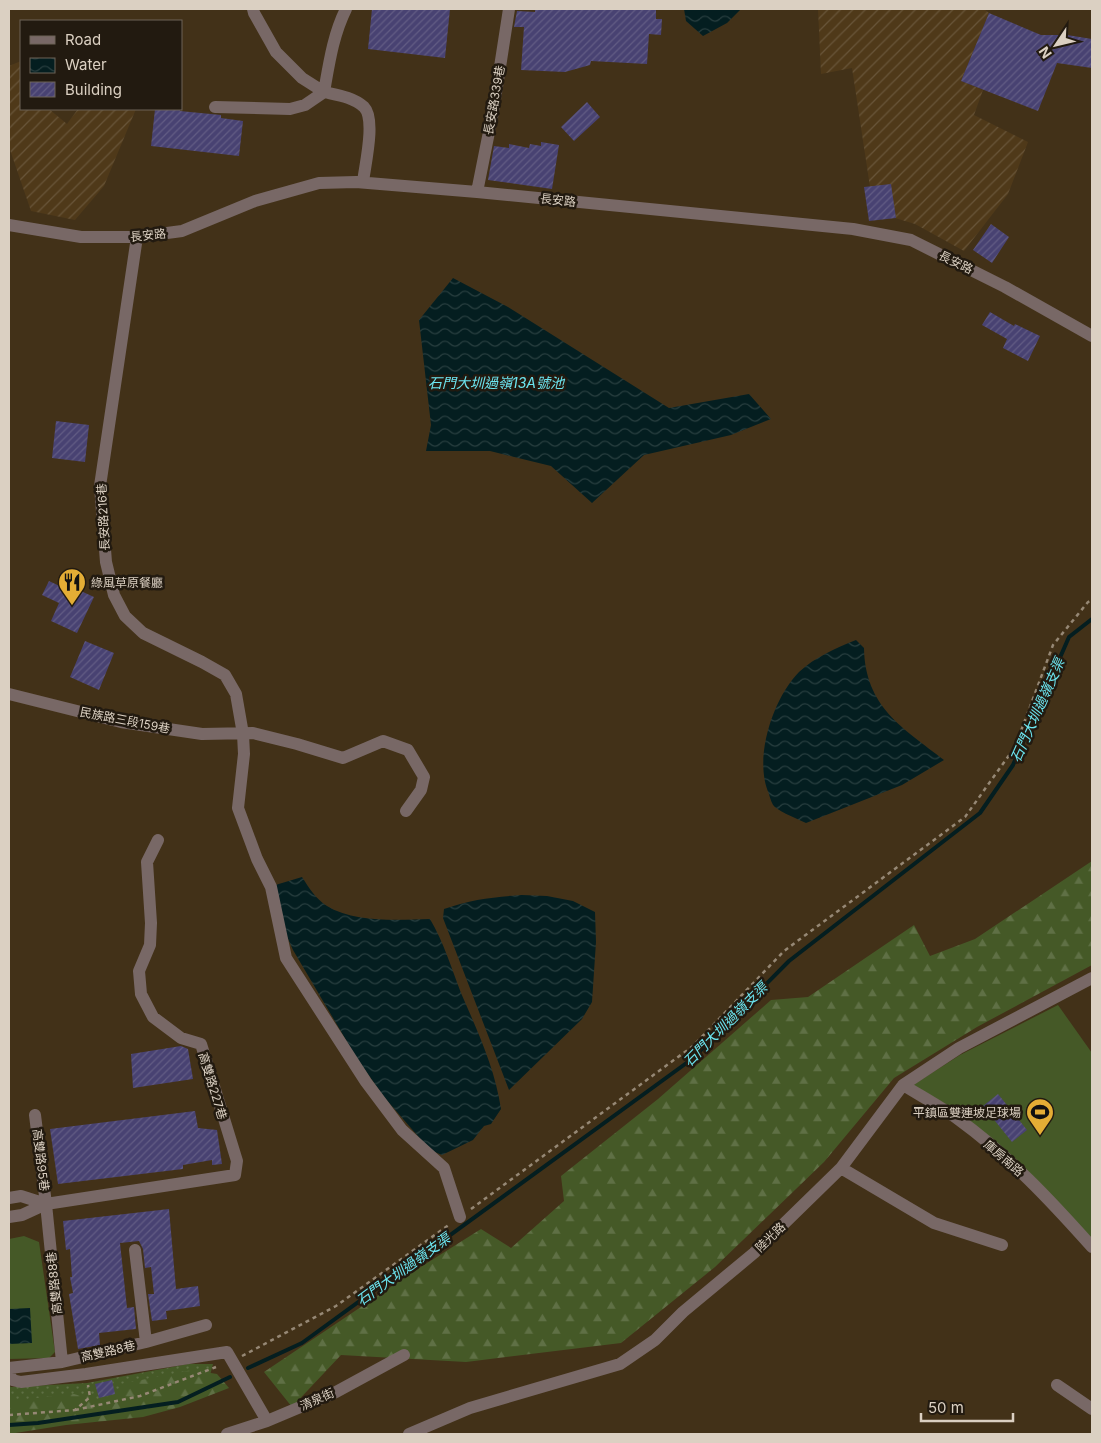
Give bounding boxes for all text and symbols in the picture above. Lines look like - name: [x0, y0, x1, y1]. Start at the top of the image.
- legend: [20, 20, 182, 110]
- north arrow: [1031, 20, 1081, 70]
- text: Road: [65, 30, 101, 49]
- text: N: [1035, 43, 1055, 62]
- text: Water: [65, 55, 107, 74]
- street label: 長安路339巷: [481, 64, 507, 136]
- text: Building: [65, 80, 122, 99]
- street label: 長安路: [539, 191, 577, 209]
- street label: 長安路: [129, 226, 167, 244]
- street label: 長安路: [937, 247, 975, 277]
- water label: 石門大圳過嶺13A號池: [428, 374, 566, 391]
- street label: 長安路216巷: [94, 483, 112, 551]
- restaurant icon: 綠風草原餐廳: [57, 567, 87, 606]
- place label: 綠風草原餐廳: [91, 575, 163, 590]
- water label: 石門大圳過嶺支渠: [1006, 654, 1068, 765]
- street label: 民族路三段159巷: [79, 704, 171, 736]
- water label: 石門大圳過嶺支渠: [679, 977, 772, 1070]
- street label: 高雙路227巷: [196, 1051, 230, 1121]
- sports icon: 平鎮區雙連坡足球場: [1025, 1097, 1055, 1136]
- place label: 平鎮區雙連坡足球場: [913, 1105, 1021, 1120]
- street label: 高雙路95巷: [30, 1128, 52, 1192]
- street label: 庫房南路: [981, 1137, 1027, 1179]
- street label: 陸光路: [752, 1219, 788, 1255]
- water label: 石門大圳過嶺支渠: [353, 1228, 455, 1309]
- street label: 高雙路88巷: [43, 1251, 65, 1315]
- street label: 高雙路8巷: [79, 1337, 137, 1365]
- street label: 清泉街: [297, 1385, 337, 1413]
- scale bar: [921, 1390, 1014, 1422]
- text: 50 m: [928, 1398, 964, 1417]

